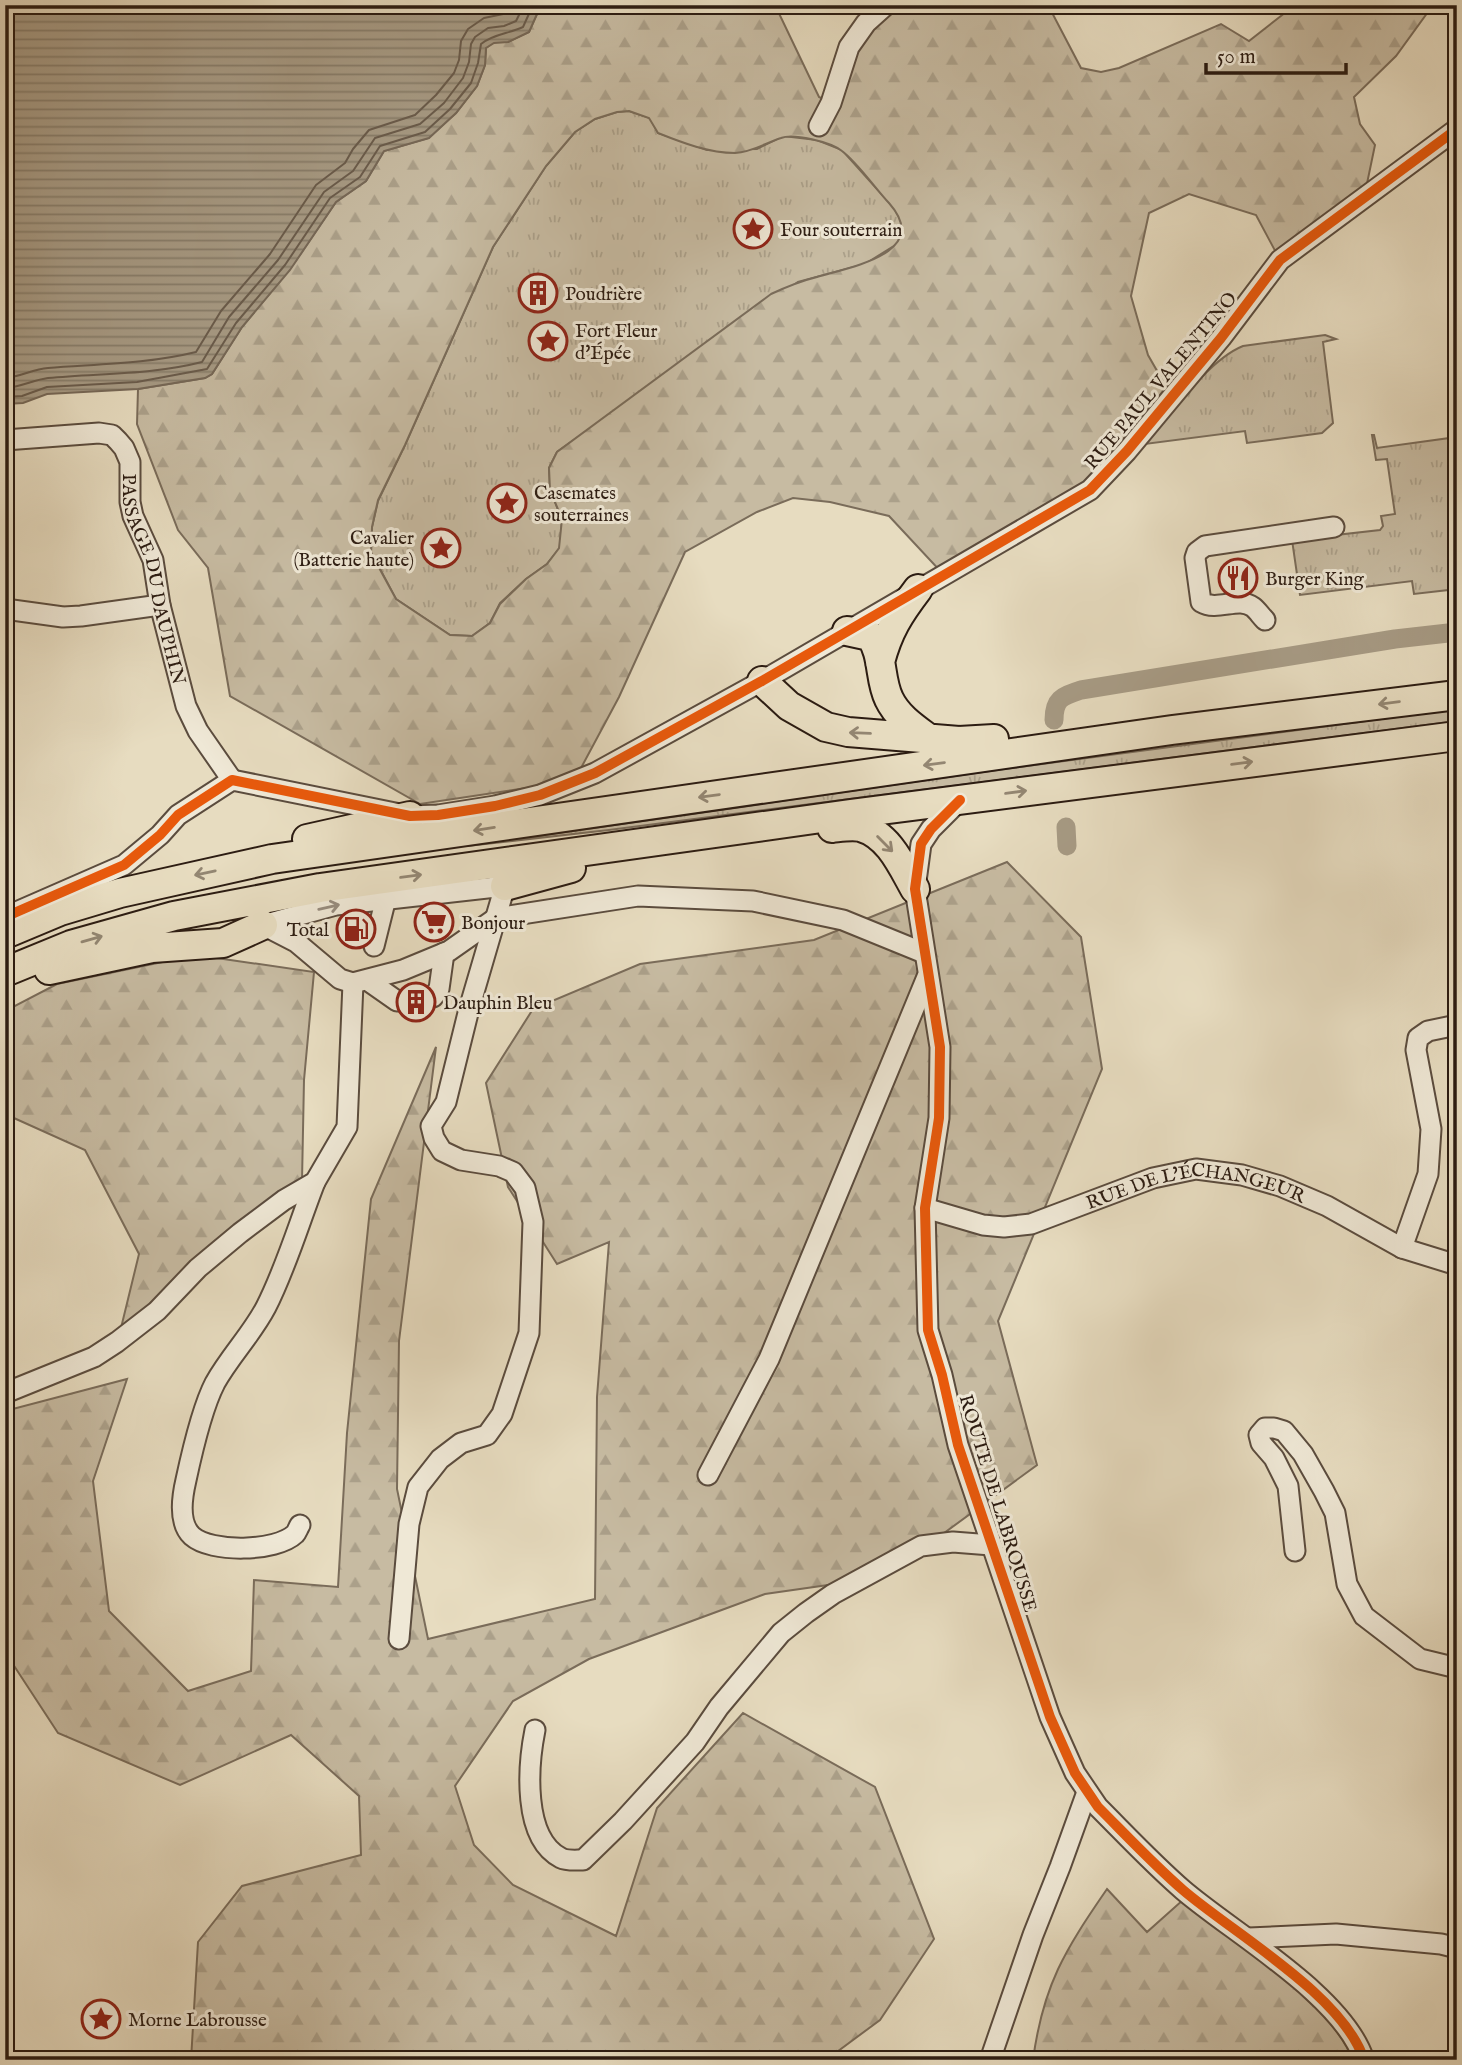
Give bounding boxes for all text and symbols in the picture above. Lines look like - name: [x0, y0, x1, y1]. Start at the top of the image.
- scale bar: [1206, 32, 1346, 76]
- text: 50 m: [1217, 44, 1256, 71]
- place icon: Four souterrain: [732, 208, 774, 250]
- place label: Four souterrain: [780, 219, 902, 243]
- building icon: Poudrière: [517, 272, 559, 314]
- place label: Poudrière: [565, 283, 642, 307]
- street label: RUE PAUL VALENTINO: [1080, 287, 1243, 475]
- place icon: Fort Fleur d'Épée: [527, 320, 569, 362]
- place label: Fort Fleur d'Épée: [575, 320, 657, 366]
- street label: PASSAGE DU DAUPHIN: [116, 474, 190, 687]
- place icon: Casemates souterraines: [486, 482, 528, 524]
- place label: Casemates souterraines: [534, 482, 629, 528]
- place label: Cavalier (Batterie haute): [293, 527, 414, 573]
- place icon: Cavalier (Batterie haute): [420, 527, 462, 569]
- restaurant icon: Burger King: [1217, 557, 1259, 599]
- place label: Burger King: [1265, 568, 1364, 592]
- one-way arrow: [1378, 697, 1401, 710]
- one-way arrow: [849, 726, 872, 739]
- one-way arrow: [1230, 757, 1253, 770]
- one-way arrow: [923, 758, 946, 771]
- one-way arrow: [1004, 785, 1027, 798]
- one-way arrow: [698, 790, 721, 803]
- one-way arrow: [473, 823, 496, 836]
- one-way arrow: [876, 835, 893, 852]
- one-way arrow: [194, 867, 217, 881]
- one-way arrow: [399, 869, 422, 882]
- one-way arrow: [317, 900, 340, 913]
- supermarket icon: Bonjour: [413, 901, 455, 943]
- fuel station icon: Total: [335, 908, 377, 950]
- place label: Bonjour: [461, 912, 525, 936]
- place label: Total: [287, 919, 330, 943]
- one-way arrow: [81, 932, 103, 945]
- building icon: Dauphin Bleu: [395, 981, 437, 1023]
- place label: Dauphin Bleu: [443, 992, 552, 1016]
- street label: RUE DE L'ÉCHANGEUR: [1083, 1158, 1309, 1216]
- street label: ROUTE DE LABROUSSE: [953, 1392, 1042, 1615]
- place icon: Morne Labrousse: [80, 1998, 122, 2040]
- place label: Morne Labrousse: [128, 2009, 267, 2033]

